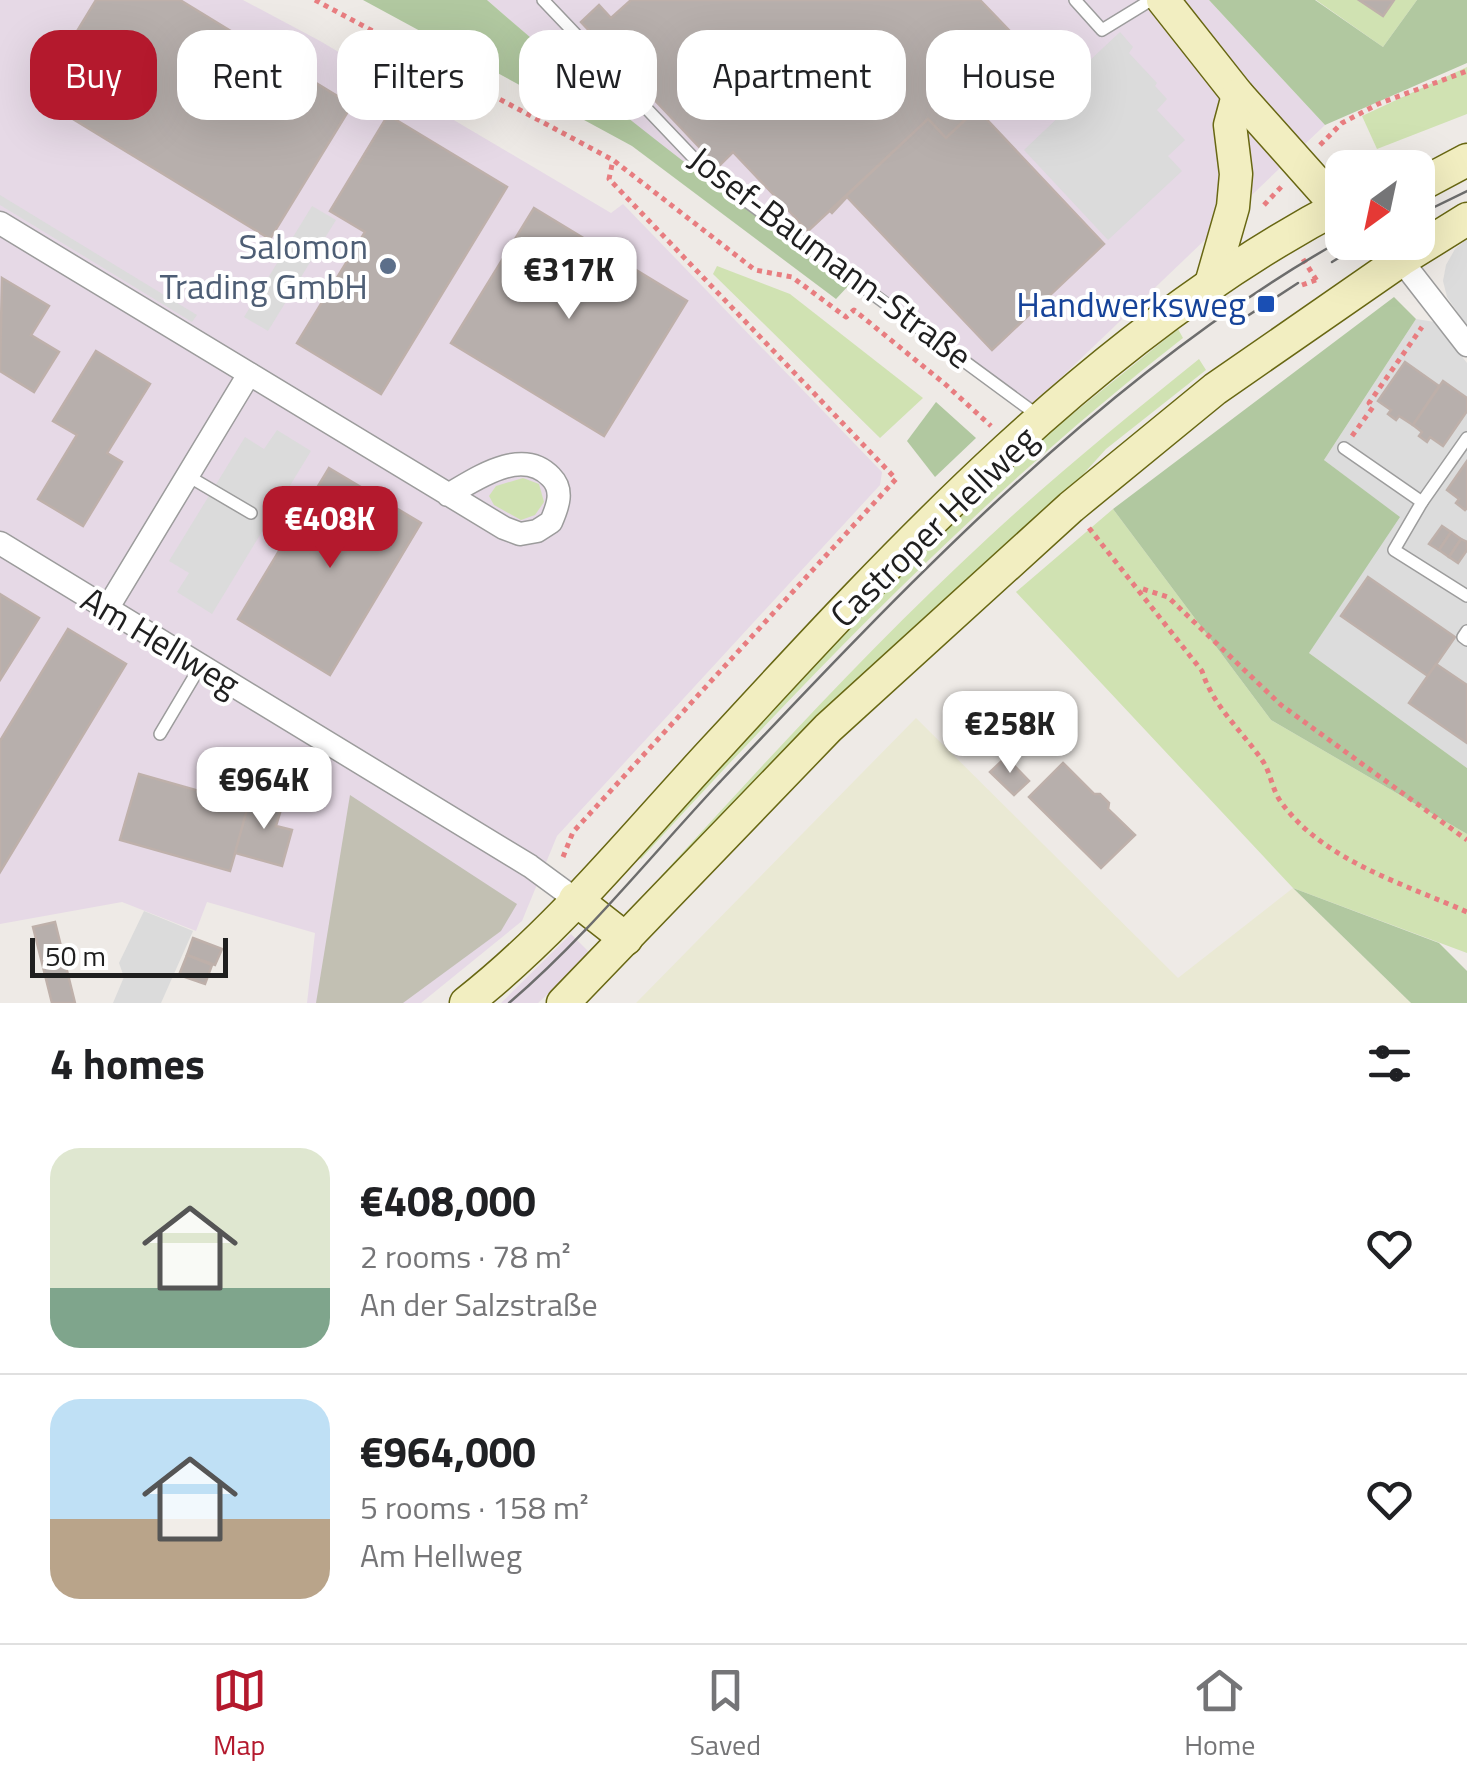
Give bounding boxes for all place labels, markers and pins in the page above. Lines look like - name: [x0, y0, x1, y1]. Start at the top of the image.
- place label: Salomon Trading GmbH: [160, 219, 368, 313]
- pin: €317K: [499, 237, 639, 322]
- marker: Salomon Trading GmbH: [377, 255, 399, 277]
- place label: Handwerksweg: [1016, 277, 1246, 331]
- marker: Handwerksweg: [1255, 293, 1277, 315]
- pin: €408K: [260, 486, 400, 571]
- pin: €258K: [940, 691, 1080, 776]
- pin: €964K: [194, 747, 334, 832]

